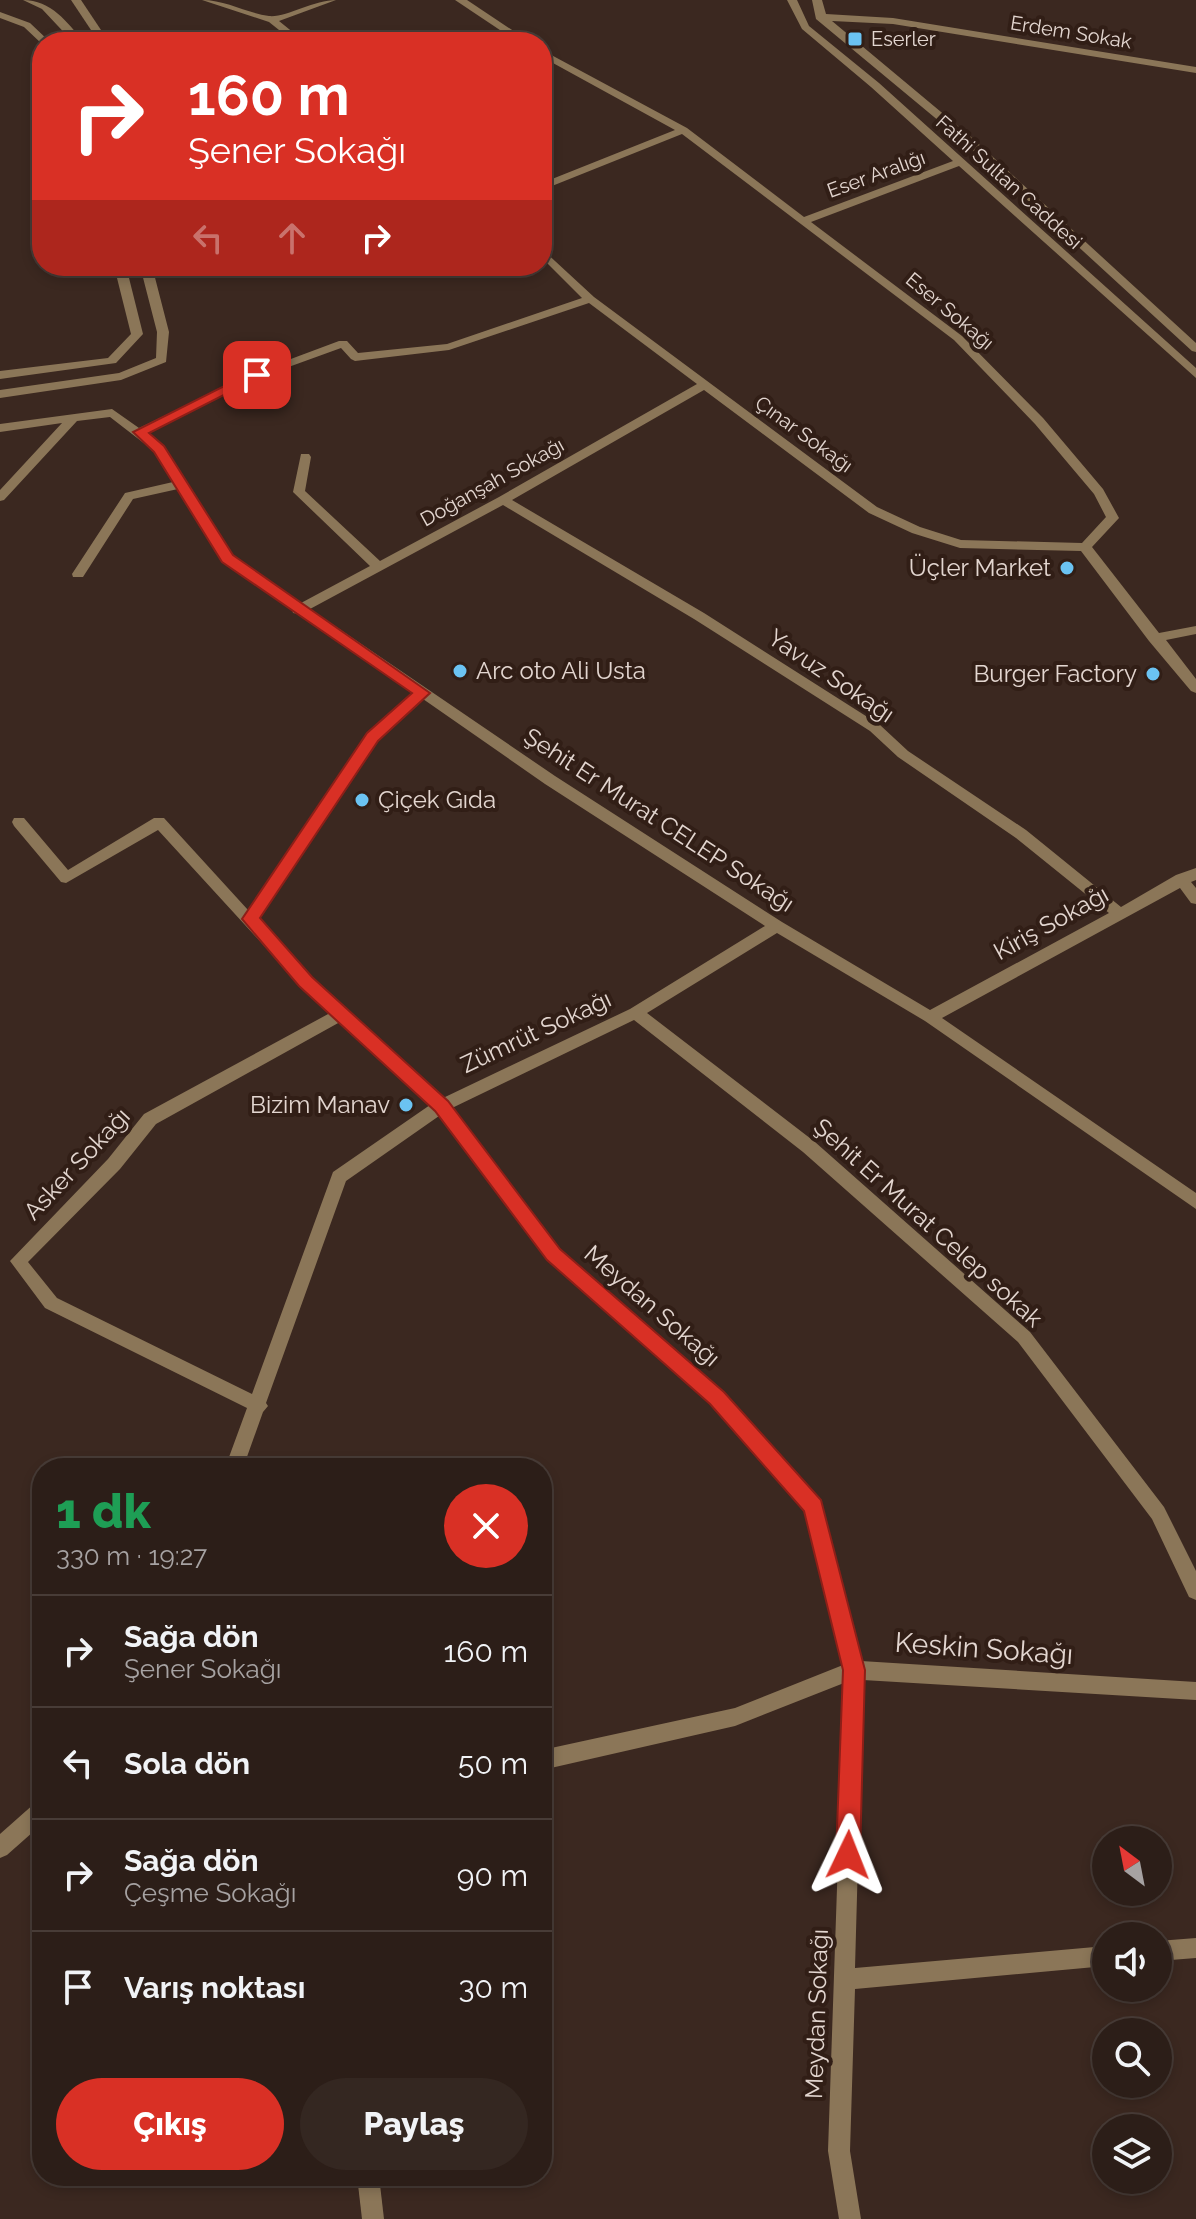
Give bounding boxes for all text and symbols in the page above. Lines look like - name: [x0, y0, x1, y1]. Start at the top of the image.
- street label: Erdem Sokak: [1009, 11, 1134, 54]
- place label: Eserler: [871, 27, 936, 51]
- marker: Eserler: [846, 30, 864, 48]
- text: 160 m: [188, 62, 350, 128]
- icon: right: [56, 64, 160, 168]
- street label: Fathi Sultan Caddesi: [931, 110, 1087, 254]
- text: Şener Sokağı: [188, 129, 406, 171]
- street label: Eser Aralığı: [824, 145, 928, 203]
- icon: left: [186, 216, 230, 260]
- icon: ahead: [270, 216, 314, 260]
- icon: right: [354, 216, 398, 260]
- street label: Eser Sokağı: [901, 267, 999, 355]
- pin: [223, 341, 291, 409]
- icon: arrive: [235, 353, 279, 397]
- street label: Çınar Sokağı: [751, 391, 857, 477]
- street label: Doğanşah Sokağı: [416, 433, 568, 531]
- place label: Üçler Market: [909, 553, 1051, 582]
- marker: Üçler Market: [1058, 559, 1076, 577]
- street label: Yavuz Sokağı: [763, 623, 900, 728]
- place label: Arc oto Ali Usta: [476, 656, 646, 685]
- place label: Burger Factory: [973, 659, 1137, 688]
- marker: Arc oto Ali Usta: [451, 662, 469, 680]
- marker: Burger Factory: [1144, 665, 1162, 683]
- street label: Şehit Er Murat CELEP Sokağı: [519, 721, 800, 918]
- place label: Çiçek Gıda: [378, 785, 496, 814]
- marker: Çiçek Gıda: [353, 791, 371, 809]
- street label: Kiriş Sokağı: [988, 879, 1113, 966]
- street label: Zümrüt Sokağı: [456, 984, 616, 1079]
- place label: Bizim Manav: [250, 1090, 390, 1119]
- marker: Bizim Manav: [397, 1096, 415, 1114]
- street label: Asker Sokağı: [17, 1102, 136, 1226]
- street label: Şehit Er Murat Celep sokak: [808, 1112, 1049, 1333]
- street label: Meydan Sokağı: [579, 1239, 726, 1372]
- text: 1 dk: [56, 1483, 151, 1539]
- button: close: [444, 1484, 528, 1568]
- text: 330 m · 19:27: [56, 1541, 207, 1571]
- text: Sağa dön: [124, 1619, 259, 1654]
- street label: Keskin Sokağı: [894, 1626, 1074, 1671]
- icon: right: [56, 1629, 100, 1673]
- text: 160 m: [443, 1634, 528, 1669]
- text: Şener Sokağı: [124, 1654, 282, 1684]
- icon: left: [56, 1741, 100, 1785]
- text: Sola dön: [124, 1746, 250, 1781]
- text: 50 m: [458, 1746, 528, 1781]
- position arrow: [806, 1813, 890, 1897]
- north arrow: [1092, 1826, 1172, 1906]
- map controls: [1092, 1826, 1172, 2194]
- text: Sağa dön: [124, 1843, 259, 1878]
- icon: right: [56, 1853, 100, 1897]
- text: 90 m: [457, 1858, 528, 1893]
- text: Çeşme Sokağı: [124, 1878, 296, 1908]
- button: sound: [1092, 1922, 1172, 2002]
- street label: Meydan Sokağı: [799, 1929, 834, 2099]
- icon: arrive: [56, 1965, 100, 2009]
- text: Varış noktası: [124, 1970, 305, 2005]
- text: 30 m: [458, 1970, 528, 2005]
- button: search: [1092, 2018, 1172, 2098]
- button: Çıkış: [56, 2078, 284, 2170]
- button: Paylaş: [300, 2078, 528, 2170]
- button: layers: [1092, 2114, 1172, 2194]

